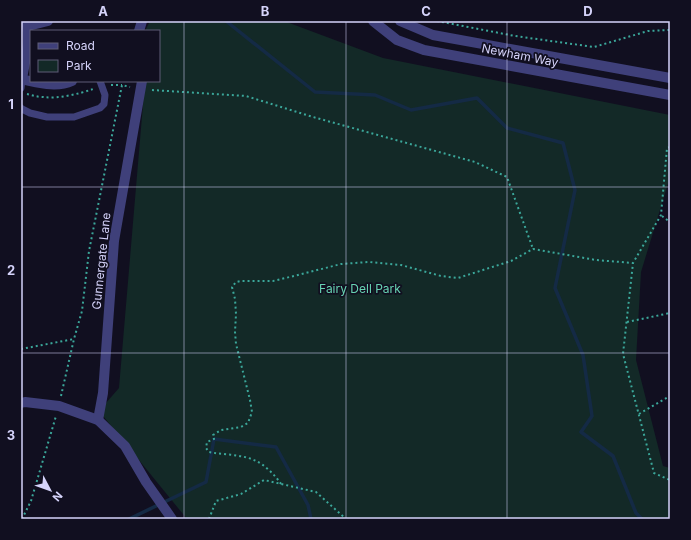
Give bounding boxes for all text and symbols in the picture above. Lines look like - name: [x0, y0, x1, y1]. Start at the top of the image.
- text: A: [98, 3, 108, 19]
- text: B: [261, 3, 270, 19]
- text: C: [421, 3, 431, 19]
- text: D: [583, 3, 593, 19]
- legend: [30, 30, 160, 82]
- text: Road: [66, 38, 95, 53]
- street label: Newham Way: [480, 40, 560, 70]
- text: Park: [66, 58, 92, 73]
- text: 1: [8, 96, 14, 112]
- street label: Gunnergate Lane: [88, 212, 114, 310]
- text: 2: [7, 262, 15, 278]
- park label: Fairy Dell Park: [319, 281, 401, 296]
- text: 3: [7, 427, 15, 443]
- north arrow: [30, 470, 70, 510]
- text: N: [50, 489, 66, 504]

